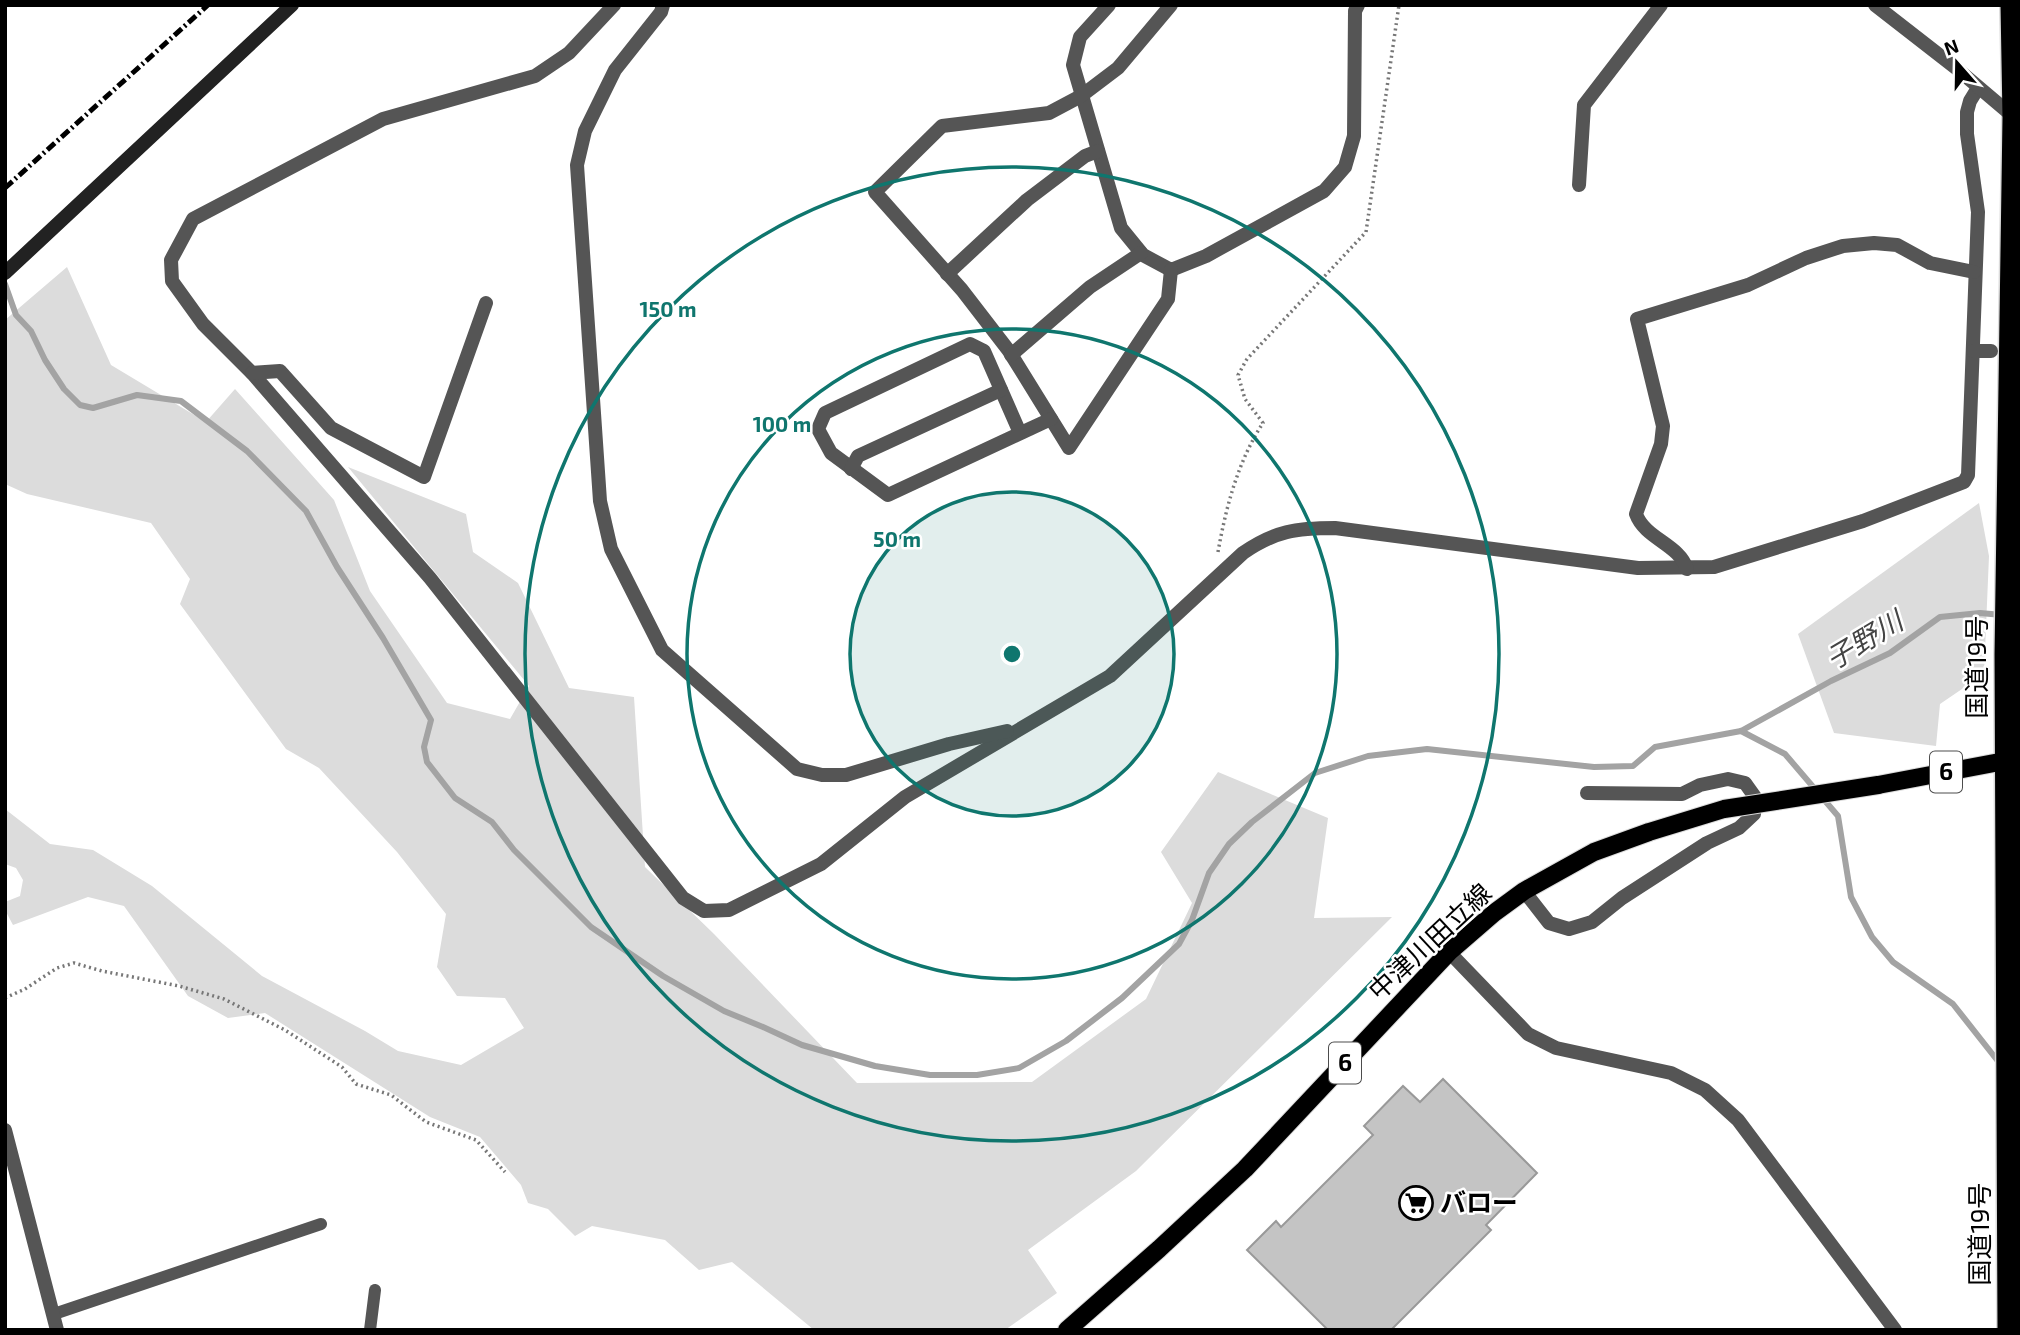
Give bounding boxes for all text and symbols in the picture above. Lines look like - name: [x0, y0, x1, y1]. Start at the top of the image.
- north arrow: [1922, 28, 1992, 98]
- text: N: [1941, 33, 1961, 60]
- text: 150 m: [640, 296, 696, 321]
- text: 100 m: [753, 411, 811, 436]
- text: 50 m: [873, 526, 921, 551]
- water label: 子野川: [1819, 601, 1911, 675]
- street label: 国道19号: [1960, 615, 1991, 719]
- centre of rings: [1000, 642, 1024, 666]
- road number: 6: [1930, 752, 1962, 792]
- street label: 中津川田立線: [1361, 876, 1497, 1005]
- road number: 6: [1329, 1042, 1361, 1084]
- street label: 国道19号: [1963, 1182, 1994, 1286]
- supermarket icon: バロー: [1397, 1184, 1435, 1222]
- place label: バロー: [1440, 1186, 1518, 1217]

